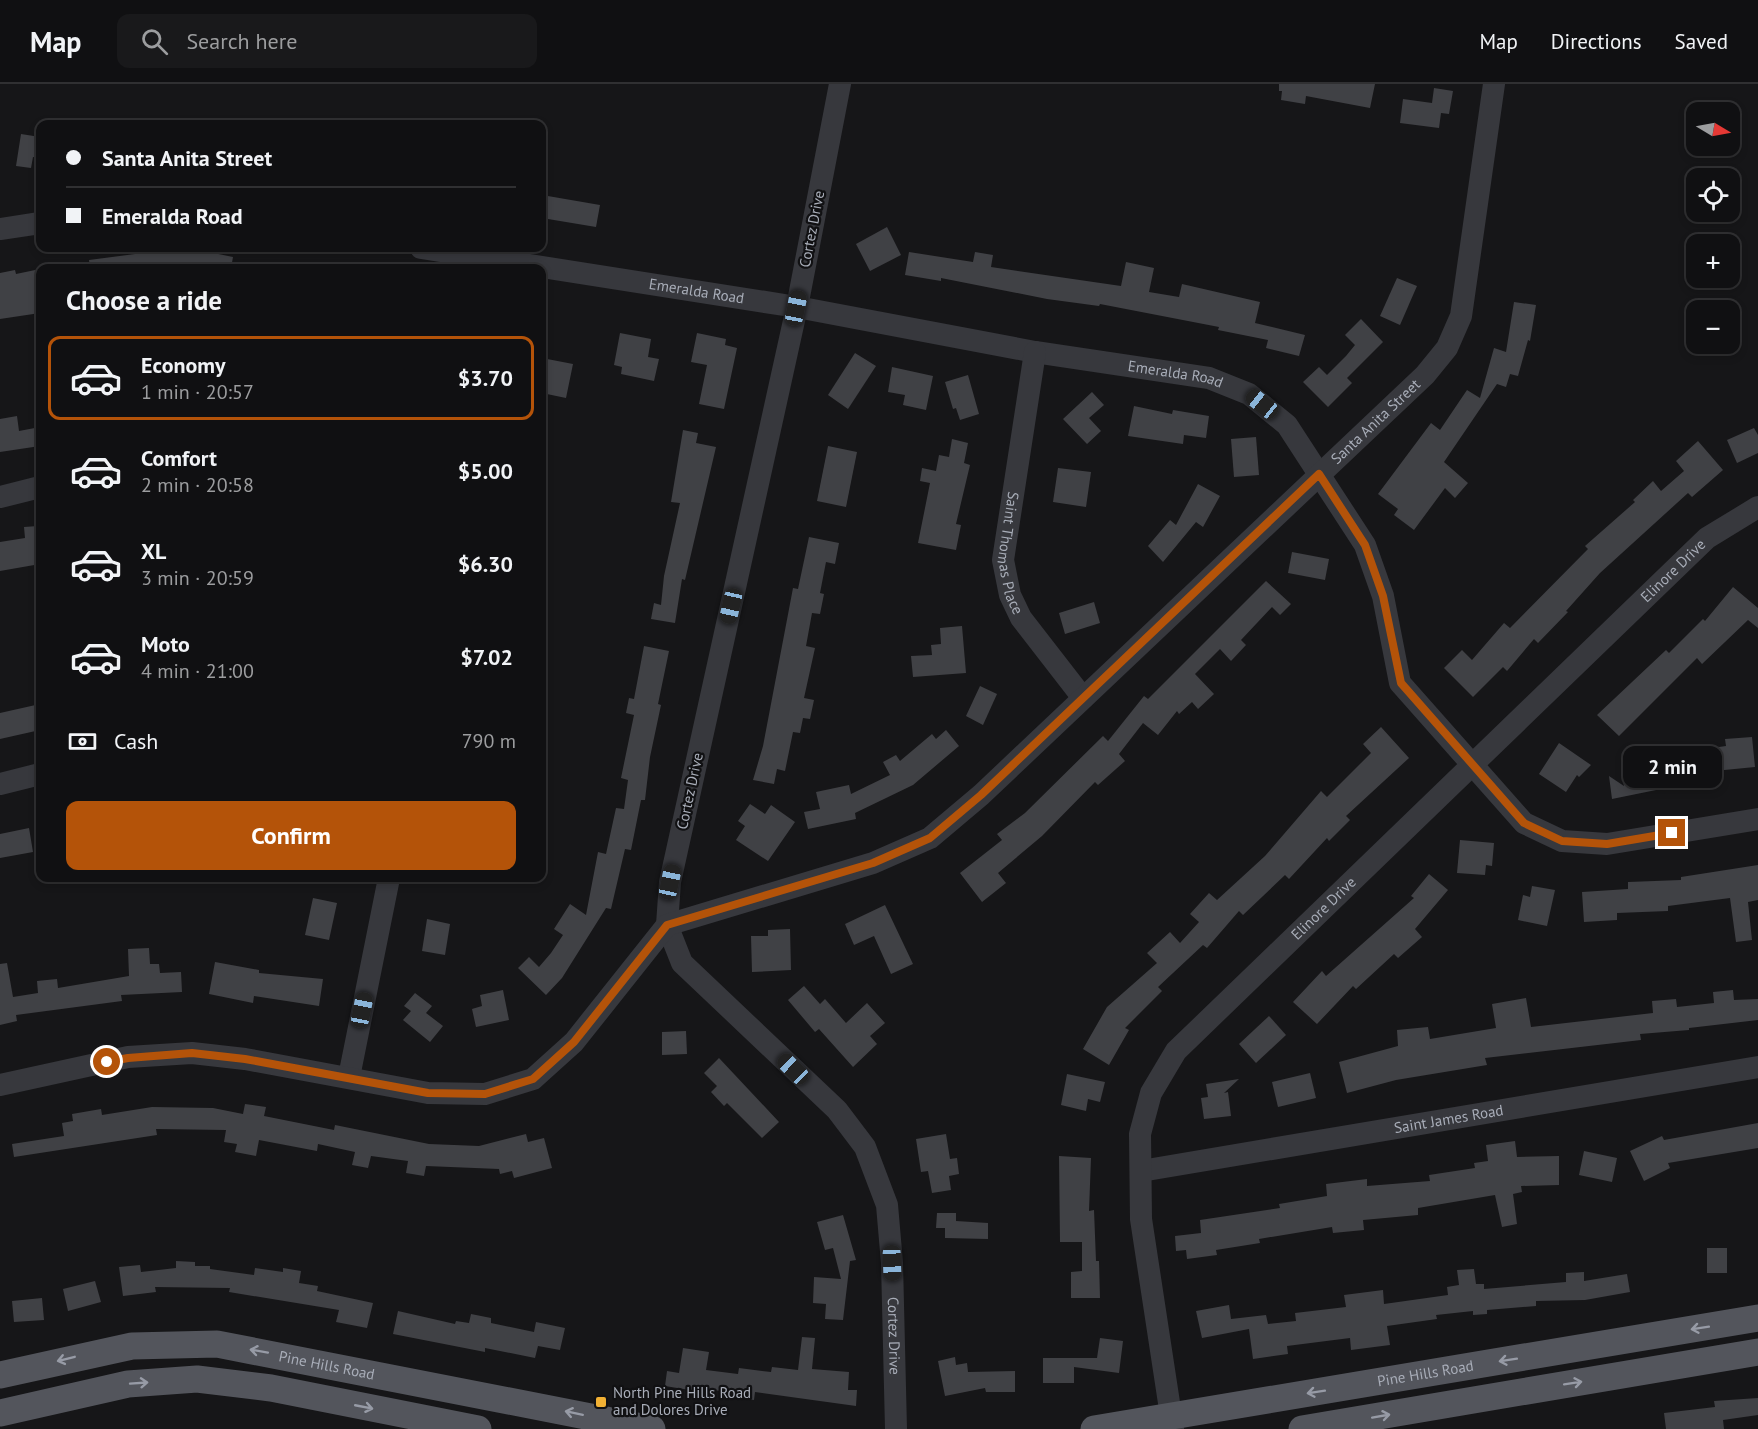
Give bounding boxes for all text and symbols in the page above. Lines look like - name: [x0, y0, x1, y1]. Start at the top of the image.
- search box: [117, 14, 537, 68]
- text: Map: [30, 23, 81, 60]
- icon: search: [138, 25, 171, 58]
- text: Search here: [186, 27, 297, 55]
- text: Map: [1479, 28, 1518, 55]
- text: Directions: [1551, 28, 1642, 55]
- text: Saved: [1675, 28, 1728, 55]
- north arrow: [1686, 102, 1740, 156]
- map controls: [1686, 102, 1740, 354]
- text: Santa Anita Street: [102, 144, 272, 172]
- button: locate: [1686, 168, 1740, 222]
- street label: Cortez Drive: [795, 189, 828, 269]
- text: Emeralda Road: [102, 202, 243, 230]
- button: +: [1686, 234, 1740, 288]
- street label: Emeralda Road: [648, 274, 746, 308]
- text: Choose a ride: [66, 283, 222, 317]
- car: [784, 289, 808, 327]
- button: −: [1686, 300, 1740, 354]
- icon: car: [69, 351, 123, 405]
- text: Economy: [141, 351, 225, 379]
- street label: Emeralda Road: [1127, 356, 1226, 392]
- text: $3.70: [458, 364, 513, 392]
- street label: Santa Anita Street: [1327, 375, 1424, 468]
- text: 1 min · 20:57: [141, 379, 254, 405]
- car: [1242, 386, 1282, 422]
- icon: car: [69, 444, 123, 498]
- text: Comfort: [141, 444, 217, 472]
- text: $5.00: [458, 457, 513, 485]
- text: 2 min · 20:58: [141, 472, 254, 498]
- street label: Saint Thomas Place: [993, 490, 1028, 617]
- street label: Elinore Drive: [1636, 535, 1709, 606]
- icon: car: [69, 537, 123, 591]
- text: XL: [141, 537, 166, 565]
- text: $6.30: [458, 550, 513, 578]
- text: 3 min · 20:59: [141, 565, 254, 591]
- car: [718, 586, 744, 626]
- icon: car: [69, 630, 123, 684]
- text: Moto: [141, 630, 190, 658]
- text: $7.02: [460, 643, 513, 671]
- text: 4 min · 21:00: [141, 658, 254, 684]
- icon: cash: [66, 725, 99, 758]
- text: Cash: [114, 727, 158, 755]
- text: 790 m: [462, 728, 516, 754]
- callout: 2 min: [1622, 746, 1722, 788]
- street label: Cortez Drive: [672, 751, 707, 831]
- text: 2 min: [1648, 754, 1697, 780]
- button: Confirm: [66, 801, 516, 870]
- route end: [1658, 819, 1685, 846]
- car: [657, 863, 683, 901]
- street label: Elinore Drive: [1287, 872, 1360, 944]
- car: [350, 991, 374, 1029]
- route start: [93, 1048, 120, 1075]
- car: [774, 1050, 812, 1088]
- street label: Saint James Road: [1392, 1100, 1505, 1137]
- car: [882, 1245, 902, 1281]
- street label: Cortez Drive: [884, 1297, 905, 1375]
- one-way arrow: [1691, 1322, 1711, 1333]
- one-way arrow: [249, 1345, 269, 1356]
- street label: Pine Hills Road: [277, 1346, 376, 1384]
- one-way arrow: [57, 1354, 76, 1366]
- one-way arrow: [1499, 1355, 1518, 1366]
- street label: Pine Hills Road: [1376, 1356, 1475, 1391]
- one-way arrow: [129, 1377, 149, 1388]
- one-way arrow: [1562, 1377, 1582, 1388]
- place label: North Pine Hills Road and Dolores Drive: [613, 1383, 751, 1419]
- one-way arrow: [1306, 1386, 1326, 1397]
- marker: North Pine Hills Road and Dolores Drive: [594, 1395, 608, 1409]
- one-way arrow: [354, 1402, 373, 1413]
- one-way arrow: [564, 1407, 584, 1418]
- one-way arrow: [1370, 1410, 1390, 1421]

